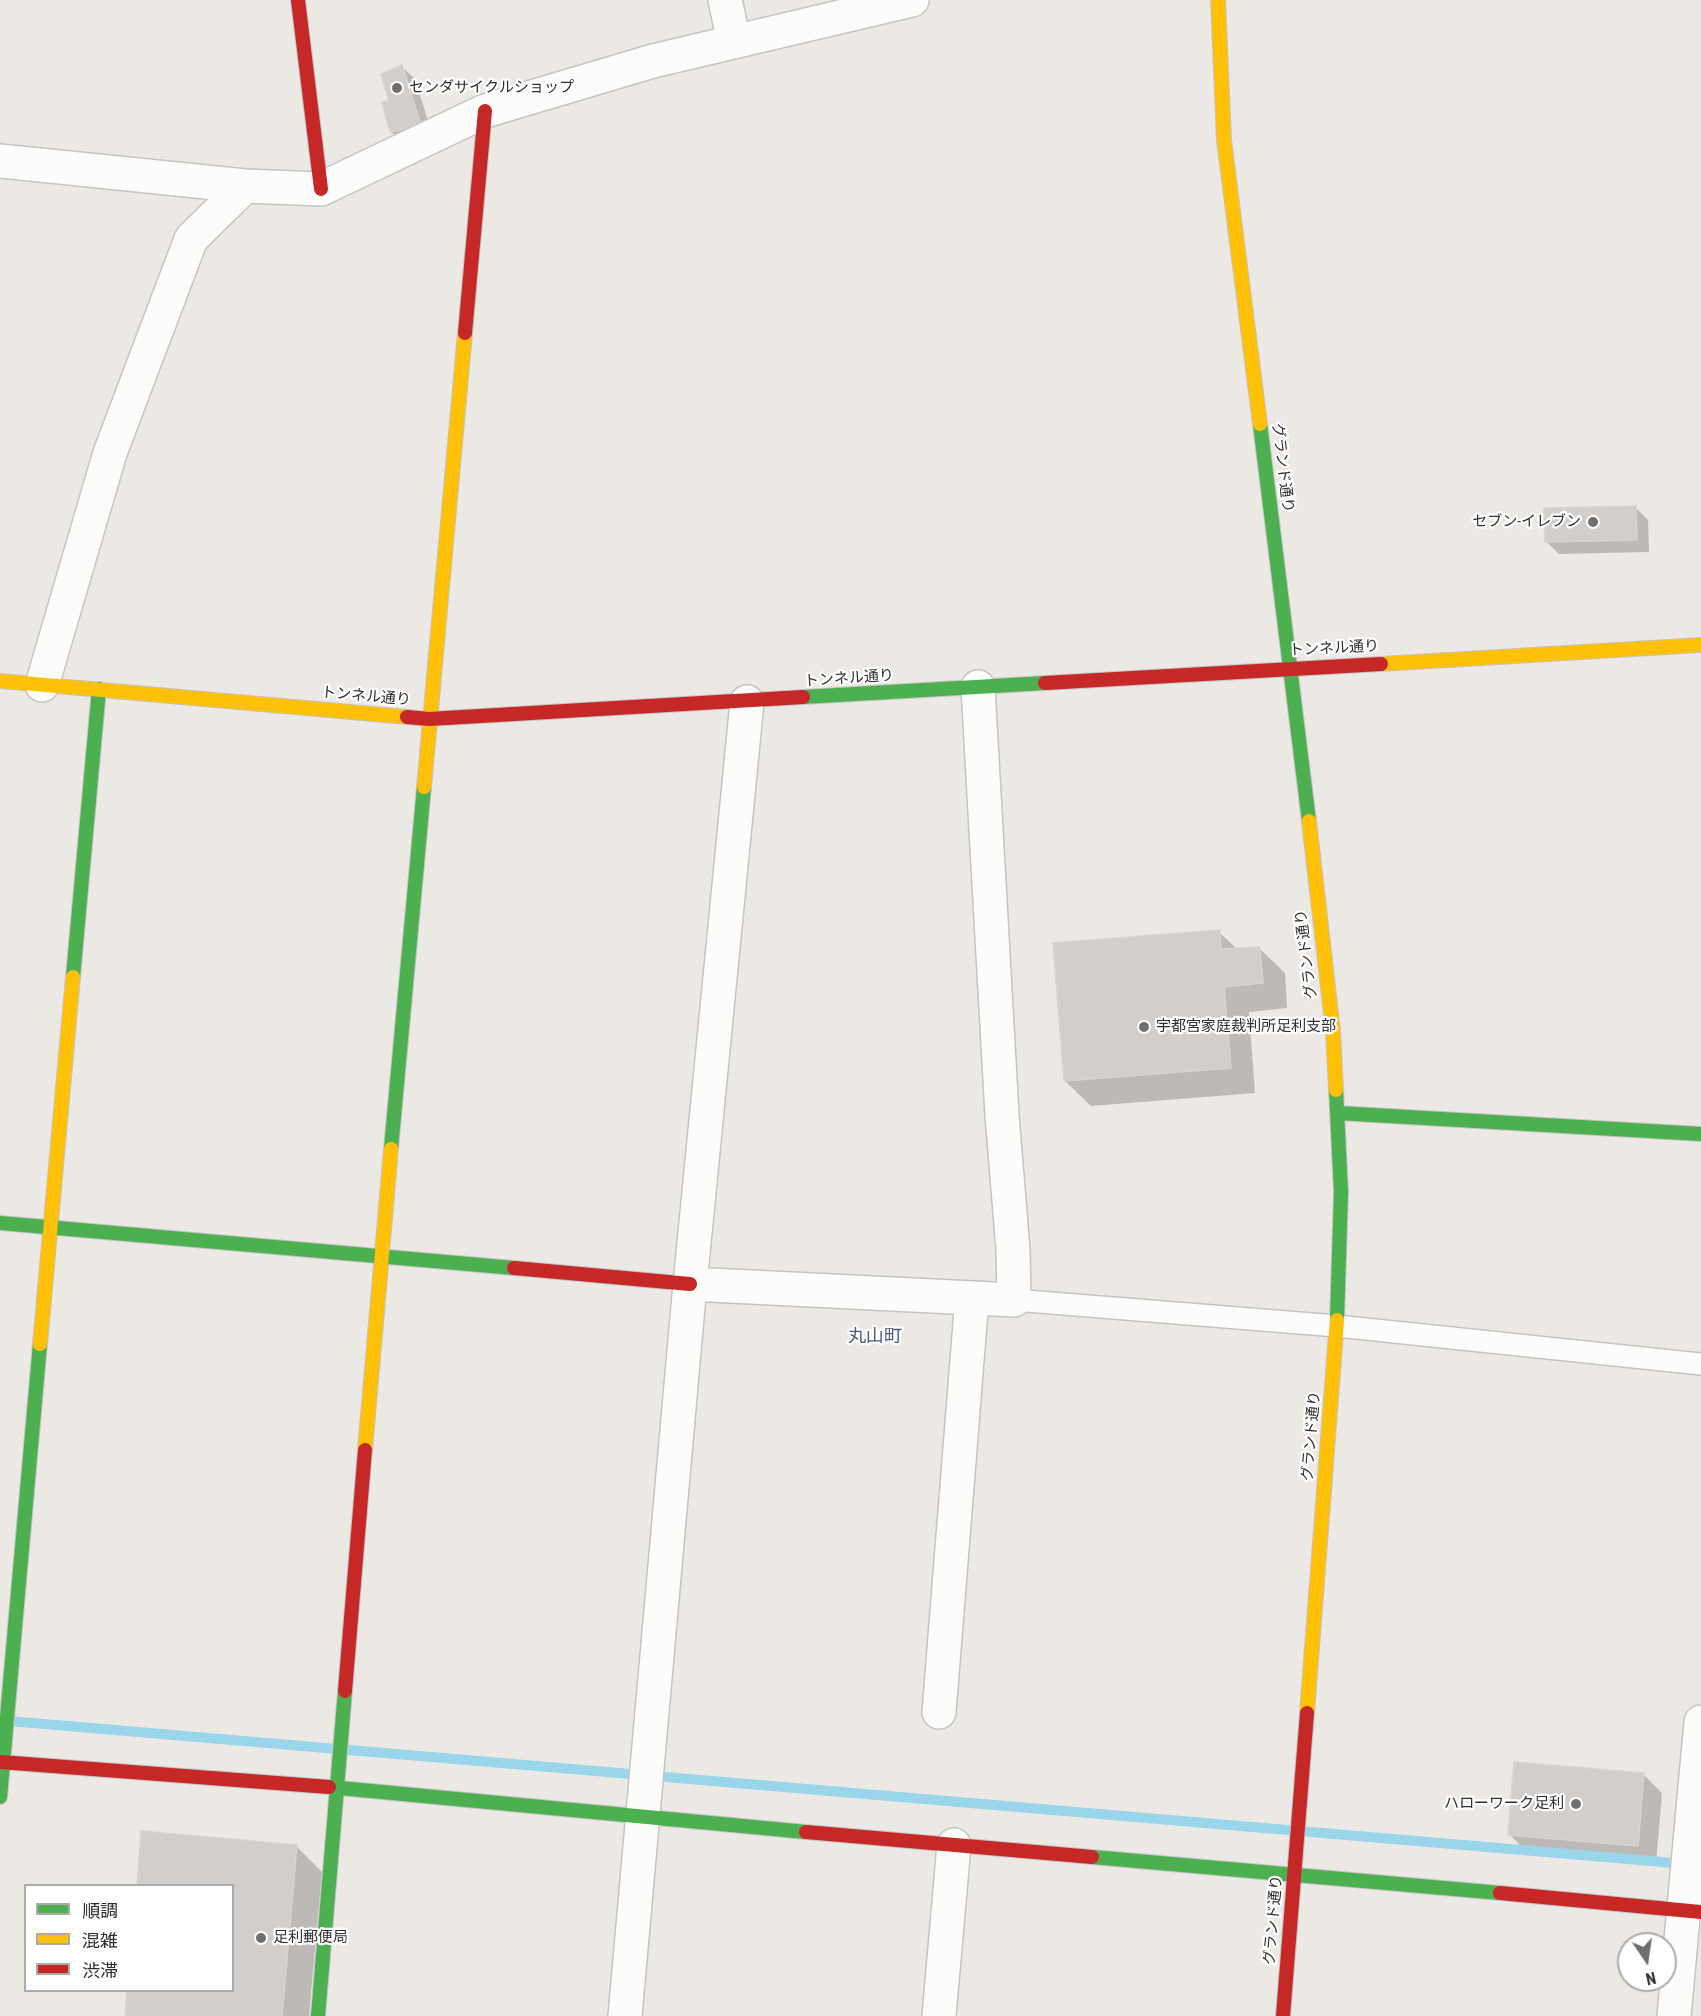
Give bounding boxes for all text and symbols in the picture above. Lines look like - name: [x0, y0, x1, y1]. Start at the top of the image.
- place label: センダサイクルショップ: [409, 79, 574, 97]
- marker: センダサイクルショップ: [390, 81, 404, 95]
- street label: グランド通り: [1268, 422, 1296, 514]
- place label: セブン-イレブン: [1472, 513, 1581, 531]
- marker: セブン-イレブン: [1586, 515, 1600, 529]
- street label: トンネル通り: [1289, 638, 1379, 660]
- street label: トンネル通り: [803, 667, 895, 691]
- street label: トンネル通り: [320, 684, 412, 710]
- street label: グランド通り: [1293, 908, 1321, 1000]
- place label: 宇都宮家庭裁判所足利支部: [1156, 1018, 1336, 1036]
- marker: 宇都宮家庭裁判所足利支部: [1137, 1020, 1151, 1034]
- district label: 丸山町: [848, 1326, 902, 1348]
- street label: グランド通り: [1299, 1390, 1325, 1482]
- place label: ハローワーク足利: [1444, 1795, 1564, 1813]
- marker: ハローワーク足利: [1569, 1797, 1583, 1811]
- street label: グランド通り: [1261, 1874, 1287, 1966]
- legend: [24, 1884, 234, 1992]
- text: 順調: [82, 1900, 118, 1921]
- place label: 足利郵便局: [273, 1929, 348, 1947]
- text: 混雑: [82, 1930, 118, 1951]
- marker: 足利郵便局: [254, 1931, 268, 1945]
- north arrow: [1617, 1932, 1677, 1992]
- text: 渋滞: [82, 1960, 118, 1981]
- text: N: [1644, 1968, 1658, 1988]

